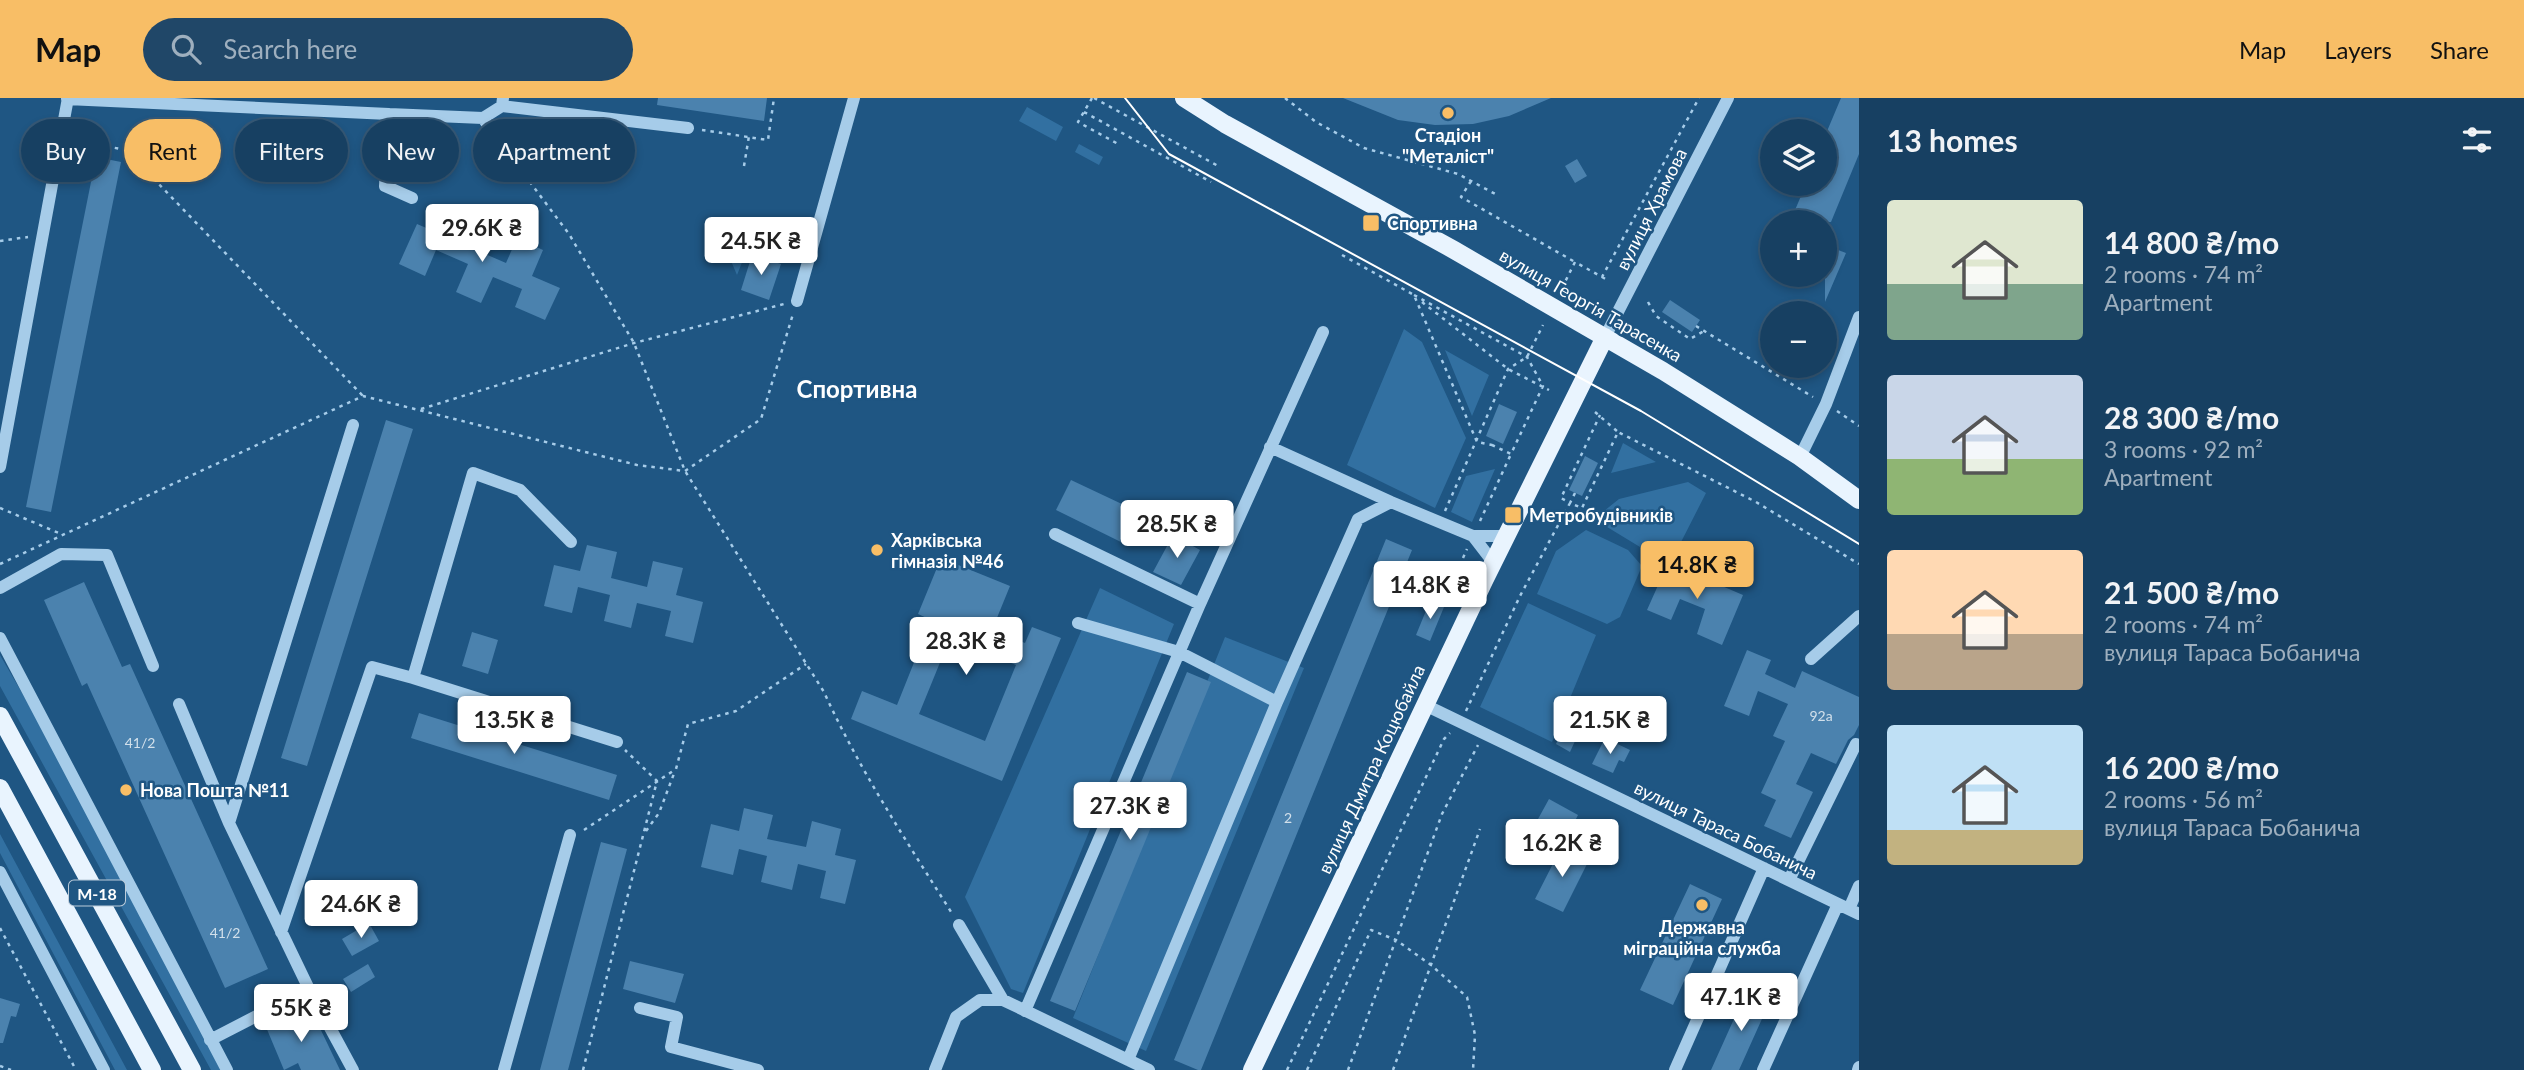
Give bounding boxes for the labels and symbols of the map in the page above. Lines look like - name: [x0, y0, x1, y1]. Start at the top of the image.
- marker: Стадіон "Металіст": [1440, 105, 1456, 121]
- place label: Стадіон "Металіст": [1402, 124, 1494, 167]
- street label: вулиця Храмова: [1611, 144, 1691, 274]
- pin: 29.6K ₴: [417, 204, 547, 264]
- place label: Спортивна: [1387, 212, 1478, 234]
- marker: Спортивна: [1361, 213, 1381, 233]
- pin: 24.5K ₴: [696, 218, 826, 277]
- street label: вулиця Георгія Тарасенка: [1496, 244, 1686, 366]
- district label: Спортивна: [797, 374, 917, 403]
- pin: 28.5K ₴: [1112, 500, 1242, 560]
- place label: Метробудівників: [1529, 504, 1673, 526]
- marker: Метробудівників: [1503, 505, 1523, 525]
- place label: Харківська гімназія №46: [891, 529, 1004, 572]
- marker: Харківська гімназія №46: [869, 542, 885, 558]
- pin: 14.8K ₴: [1632, 542, 1762, 601]
- pin: 14.8K ₴: [1365, 561, 1495, 621]
- pin: 28.3K ₴: [901, 618, 1031, 677]
- street label: вулиця Дмитра Коцюбайла: [1313, 661, 1429, 877]
- pin: 13.5K ₴: [449, 696, 579, 756]
- pin: 21.5K ₴: [1545, 696, 1675, 756]
- house number: 92а: [1809, 707, 1833, 724]
- house number: 41/2: [125, 734, 155, 751]
- street label: вулиця Тараса Бобанича: [1631, 776, 1821, 884]
- place label: Нова Пошта №11: [140, 779, 290, 801]
- marker: Нова Пошта №11: [118, 782, 134, 798]
- pin: 27.3K ₴: [1065, 782, 1195, 842]
- house number: 2: [1284, 809, 1292, 826]
- pin: 16.2K ₴: [1497, 820, 1627, 879]
- road number: М-18: [69, 880, 125, 906]
- pin: 24.6K ₴: [296, 880, 426, 940]
- marker: Державна міграційна служба: [1694, 897, 1710, 913]
- place label: Державна міграційна служба: [1623, 916, 1781, 959]
- house number: 41/2: [210, 924, 240, 941]
- pin: 47.1K ₴: [1676, 974, 1806, 1033]
- pin: 55K ₴: [252, 984, 350, 1044]

